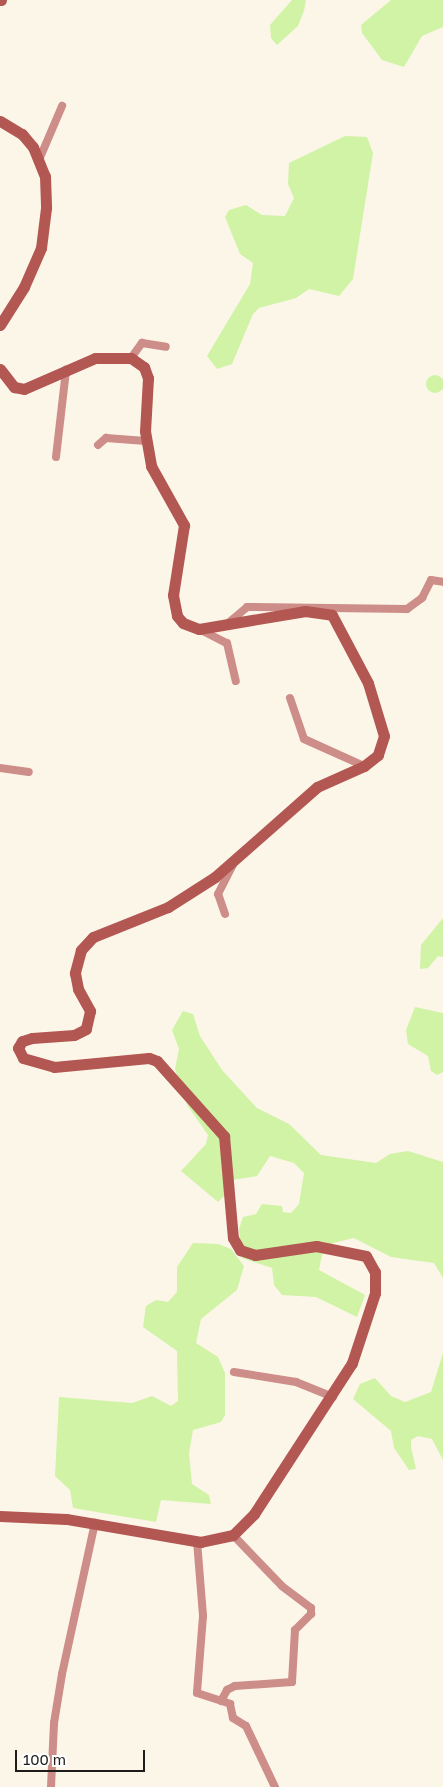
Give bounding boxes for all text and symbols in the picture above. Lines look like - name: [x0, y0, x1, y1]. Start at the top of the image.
- scale bar: [18, 1740, 148, 1772]
- text: 100 m: [23, 1750, 66, 1768]

